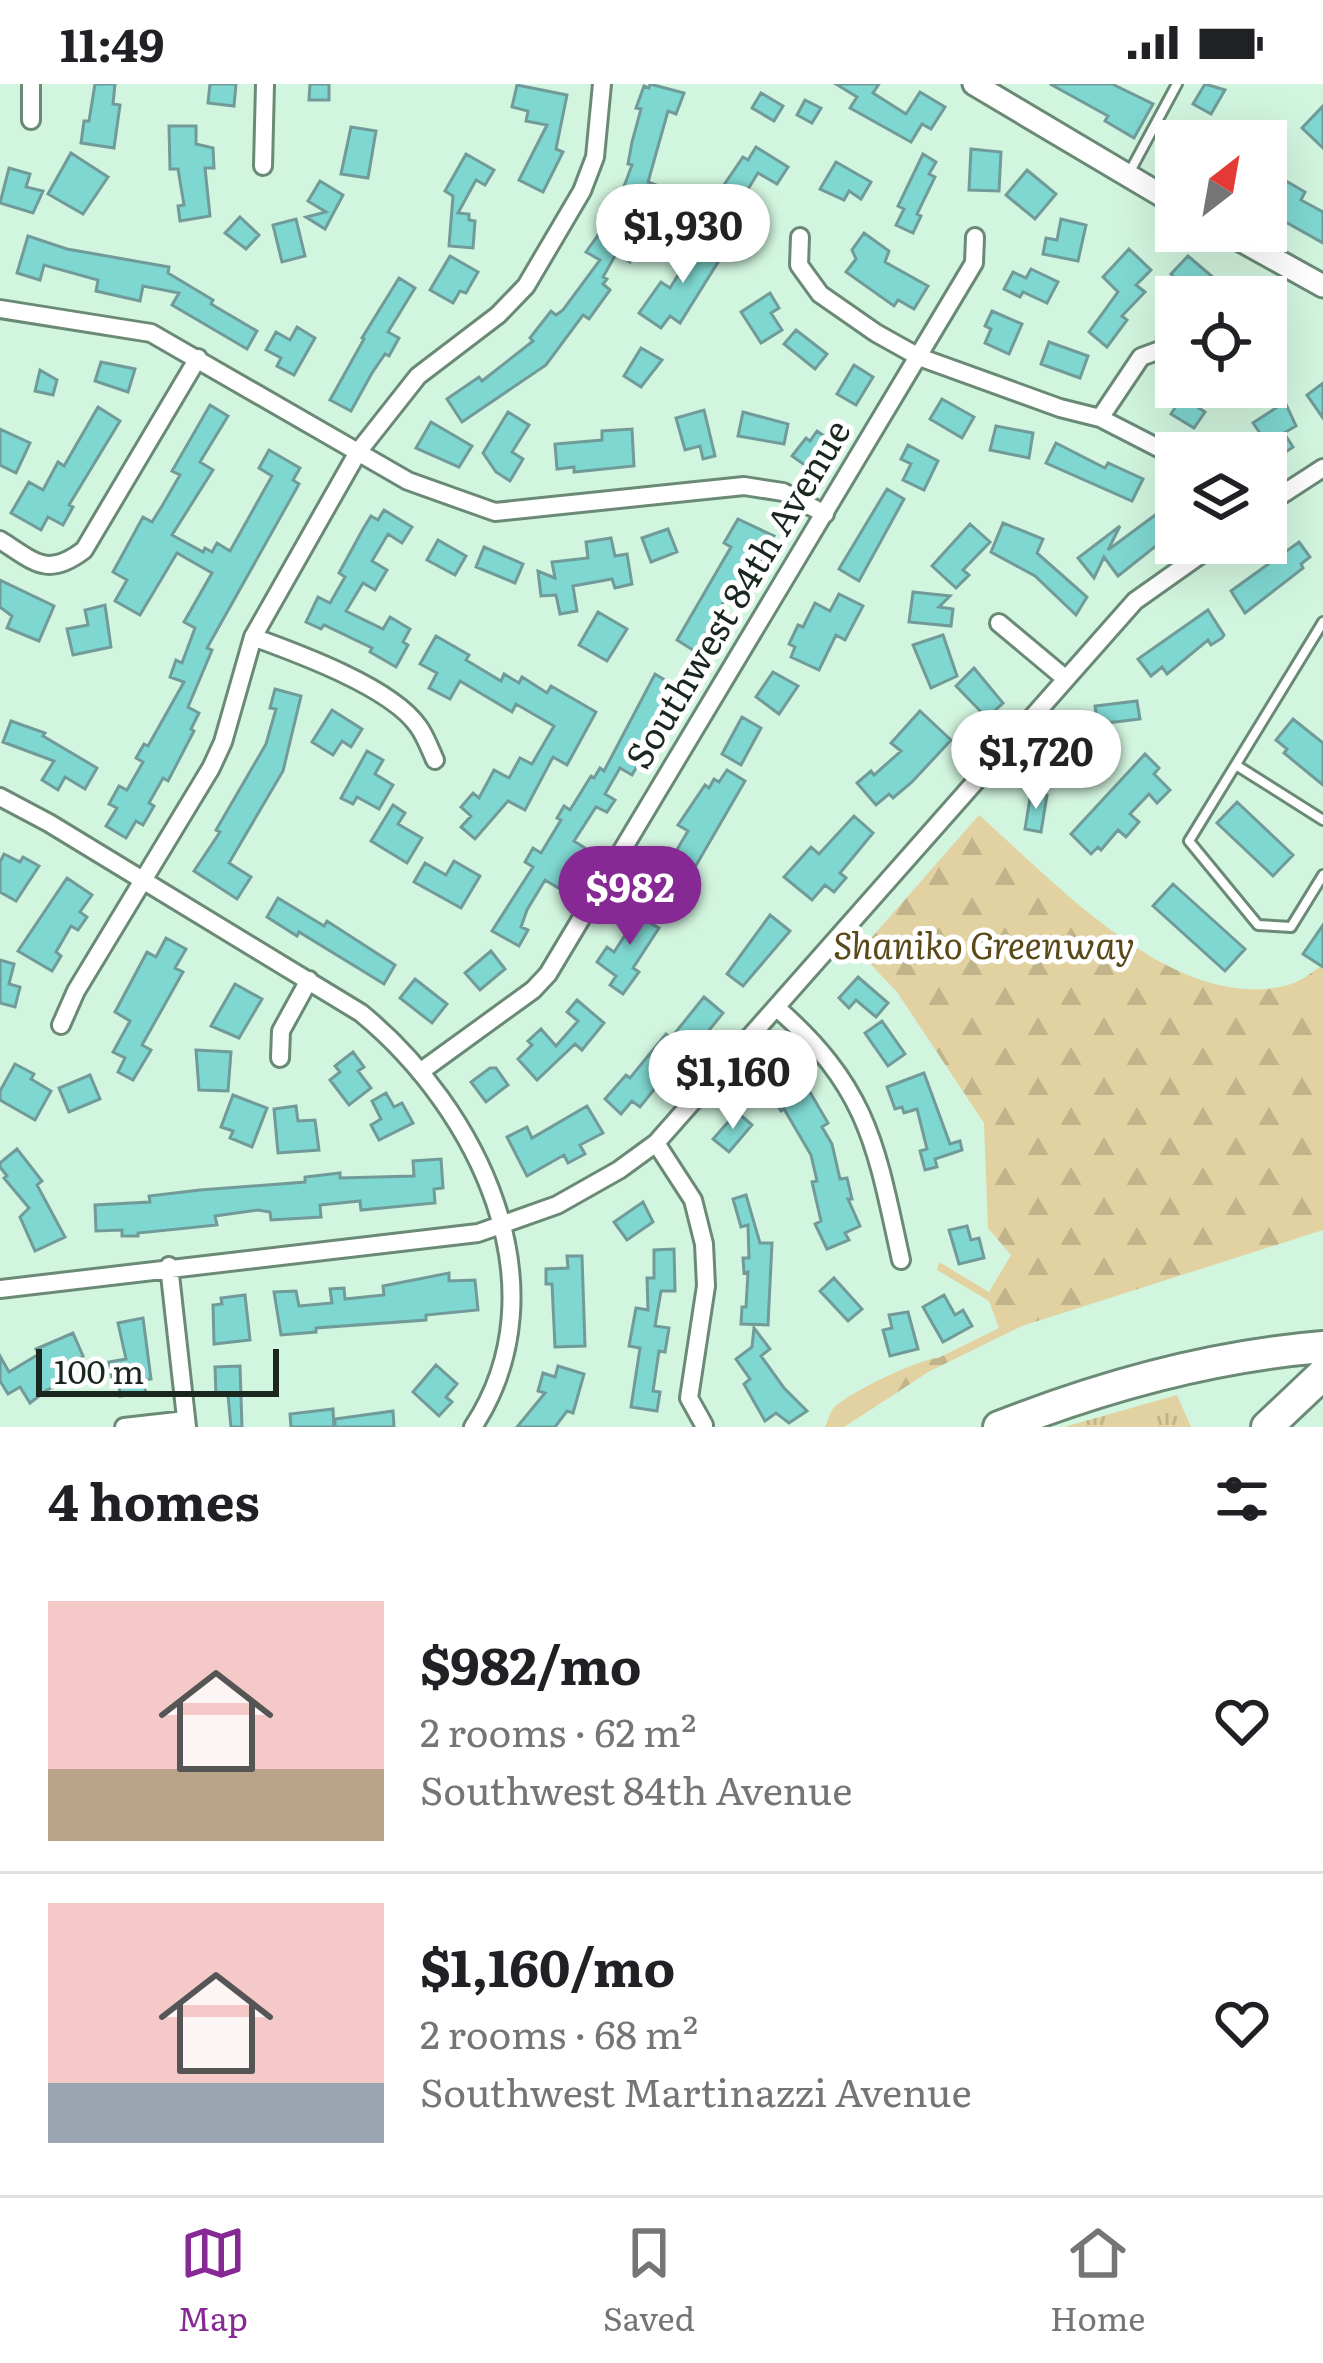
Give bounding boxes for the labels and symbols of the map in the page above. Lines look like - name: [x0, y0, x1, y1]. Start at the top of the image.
- north arrow: [1155, 120, 1287, 252]
- pin: $1,930: [585, 184, 781, 286]
- street label: Southwest 84th Avenue: [610, 408, 861, 777]
- pin: $1,720: [938, 710, 1134, 812]
- pin: $982: [559, 846, 701, 948]
- park label: Shaniko Greenway: [833, 917, 1135, 970]
- pin: $1,160: [635, 1030, 831, 1132]
- scale bar: [36, 1343, 279, 1396]

